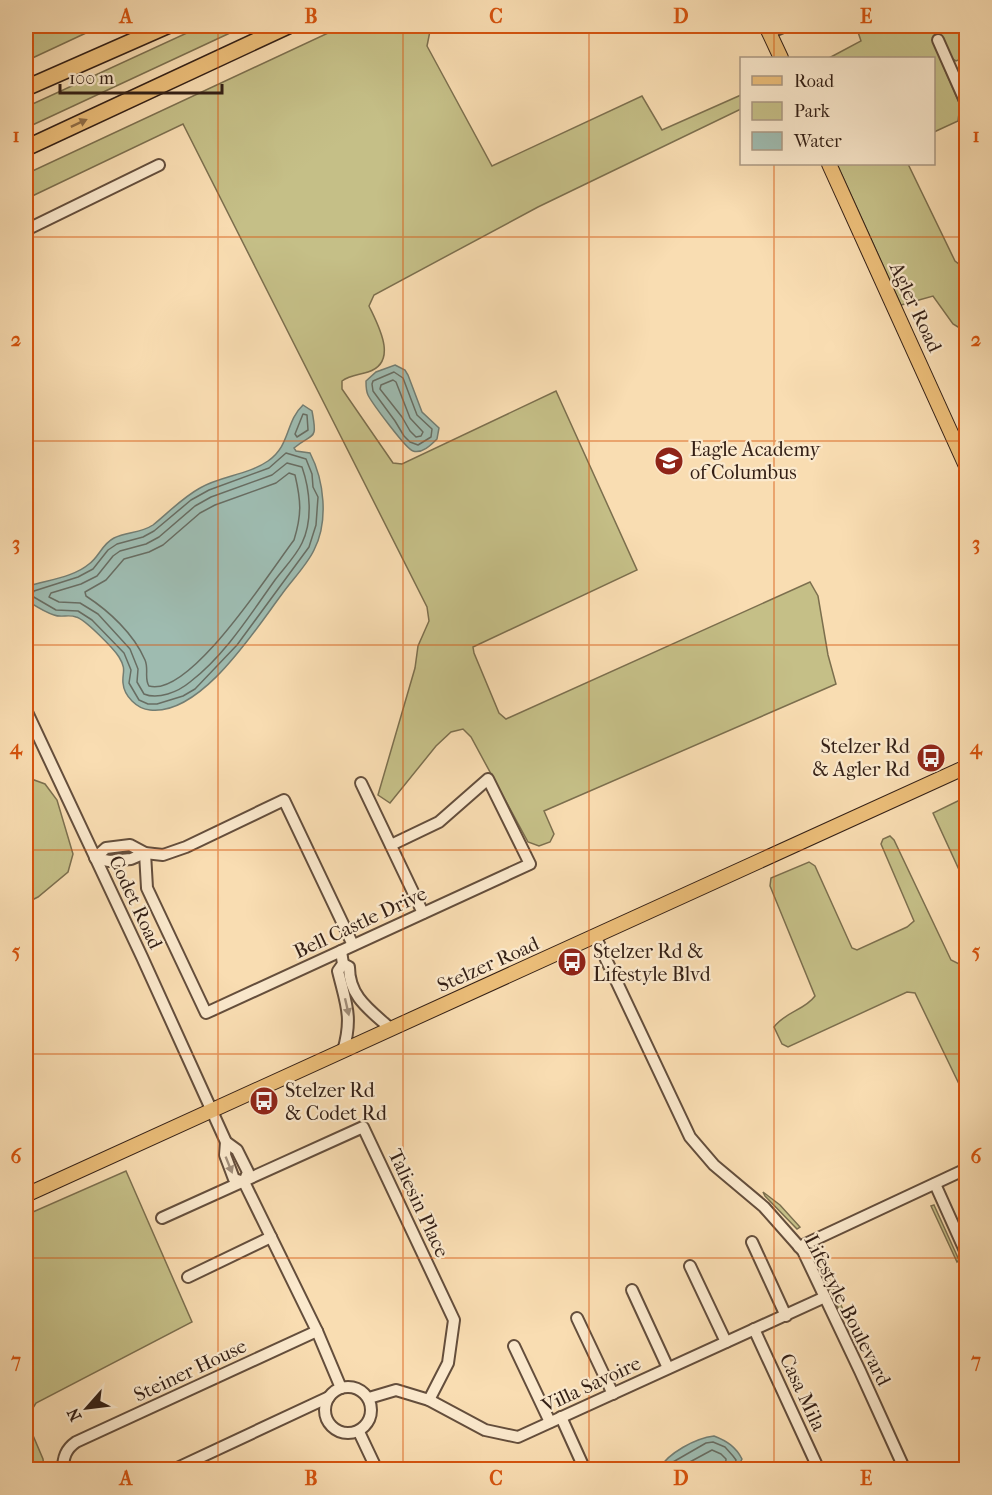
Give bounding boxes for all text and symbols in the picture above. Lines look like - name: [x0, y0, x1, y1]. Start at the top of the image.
- text: A: [118, 5, 134, 28]
- text: B: [304, 5, 318, 28]
- text: C: [489, 5, 503, 28]
- text: D: [673, 5, 689, 28]
- text: E: [860, 5, 872, 28]
- scale bar: [60, 57, 222, 95]
- legend: [740, 57, 935, 165]
- text: 100 m: [69, 68, 114, 89]
- text: Road: [794, 71, 834, 92]
- text: Park: [794, 101, 831, 122]
- one-way arrow: [70, 119, 87, 128]
- text: 1: [12, 124, 20, 147]
- text: 1: [972, 124, 980, 147]
- text: Water: [793, 131, 842, 152]
- street label: Agler Road: [884, 258, 947, 357]
- text: 2: [11, 328, 21, 351]
- text: 2: [971, 328, 981, 351]
- place label: Eagle Academy of Columbus: [690, 438, 822, 484]
- school or university icon: Eagle Academy of Columbus: [653, 445, 685, 477]
- text: 3: [12, 532, 20, 555]
- text: 3: [972, 532, 980, 555]
- place label: Stelzer Rd & Agler Rd: [812, 735, 911, 781]
- text: 4: [9, 736, 23, 760]
- text: 4: [969, 736, 983, 760]
- bus stop icon: Stelzer Rd & Agler Rd: [915, 742, 947, 774]
- street label: Codet Road: [104, 852, 168, 954]
- street label: Bell Castle Drive: [290, 882, 430, 963]
- street label: Stelzer Road: [434, 931, 544, 997]
- text: 5: [12, 940, 21, 963]
- place label: Stelzer Rd & Lifestyle Blvd: [593, 940, 712, 986]
- text: 5: [972, 940, 981, 963]
- bus stop icon: Stelzer Rd & Lifestyle Blvd: [556, 946, 588, 978]
- one-way arrow: [342, 998, 352, 1016]
- place label: Stelzer Rd & Codet Rd: [285, 1079, 388, 1125]
- bus stop icon: Stelzer Rd & Codet Rd: [248, 1085, 280, 1117]
- text: 6: [11, 1145, 23, 1168]
- street label: Taliesin Place: [383, 1145, 454, 1261]
- text: 6: [971, 1145, 983, 1168]
- one-way arrow: [224, 1157, 234, 1175]
- street label: Lifestyle Boulevard: [800, 1231, 896, 1391]
- street label: Steiner House: [130, 1334, 250, 1407]
- text: 7: [10, 1349, 21, 1372]
- text: 7: [970, 1349, 981, 1372]
- street label: Casa Mila: [775, 1350, 831, 1435]
- street label: Villa Savoire: [537, 1351, 644, 1418]
- north arrow: [57, 1378, 117, 1438]
- text: N: [63, 1404, 85, 1425]
- text: A: [118, 1467, 134, 1490]
- text: B: [304, 1467, 318, 1490]
- text: C: [489, 1467, 503, 1490]
- text: D: [673, 1467, 689, 1490]
- text: E: [860, 1467, 872, 1490]

